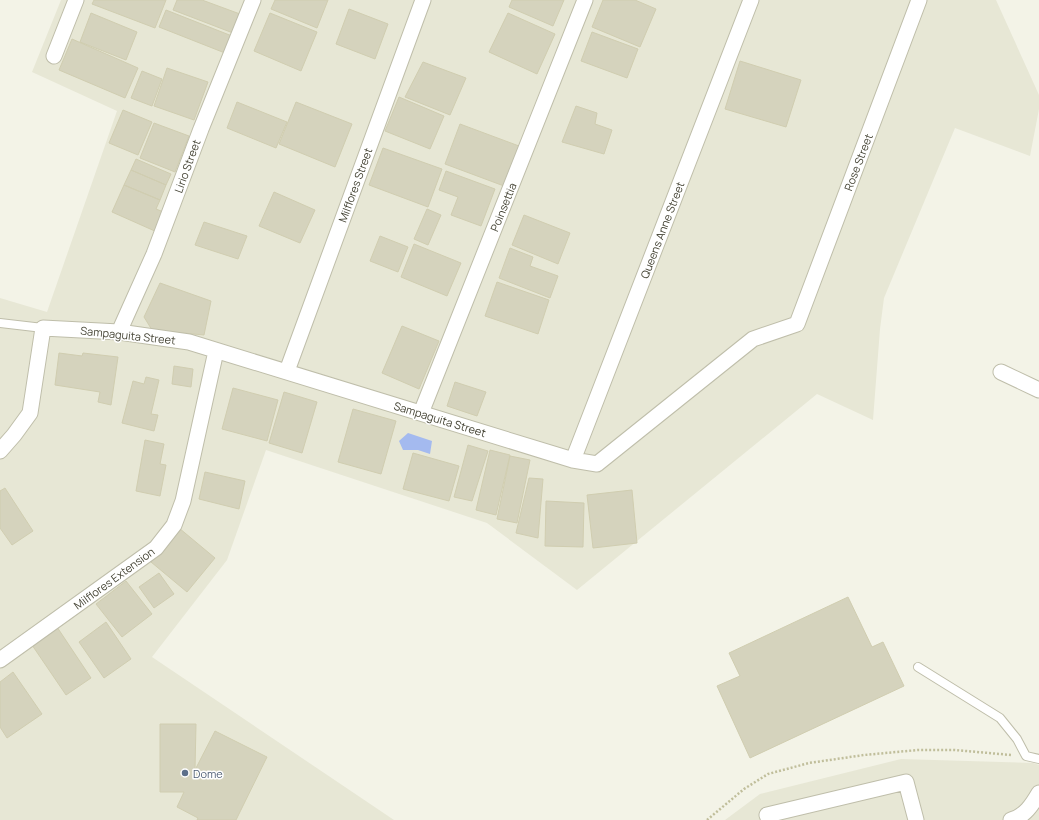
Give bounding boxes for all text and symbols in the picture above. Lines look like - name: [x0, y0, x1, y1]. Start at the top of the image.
- street label: Rose Street: [840, 131, 876, 193]
- street label: Lirio Street: [170, 137, 204, 195]
- street label: Milflores Street: [335, 146, 375, 224]
- street label: Queens Anne Street: [637, 179, 687, 281]
- street label: Poinsettia: [486, 180, 520, 234]
- street label: Sampaguita Street: [80, 323, 176, 347]
- street label: Sampaguita Street: [392, 398, 488, 440]
- street label: Milflores Extension: [71, 544, 157, 612]
- place label: Dome: [193, 766, 223, 781]
- marker: Dome: [180, 768, 190, 778]

